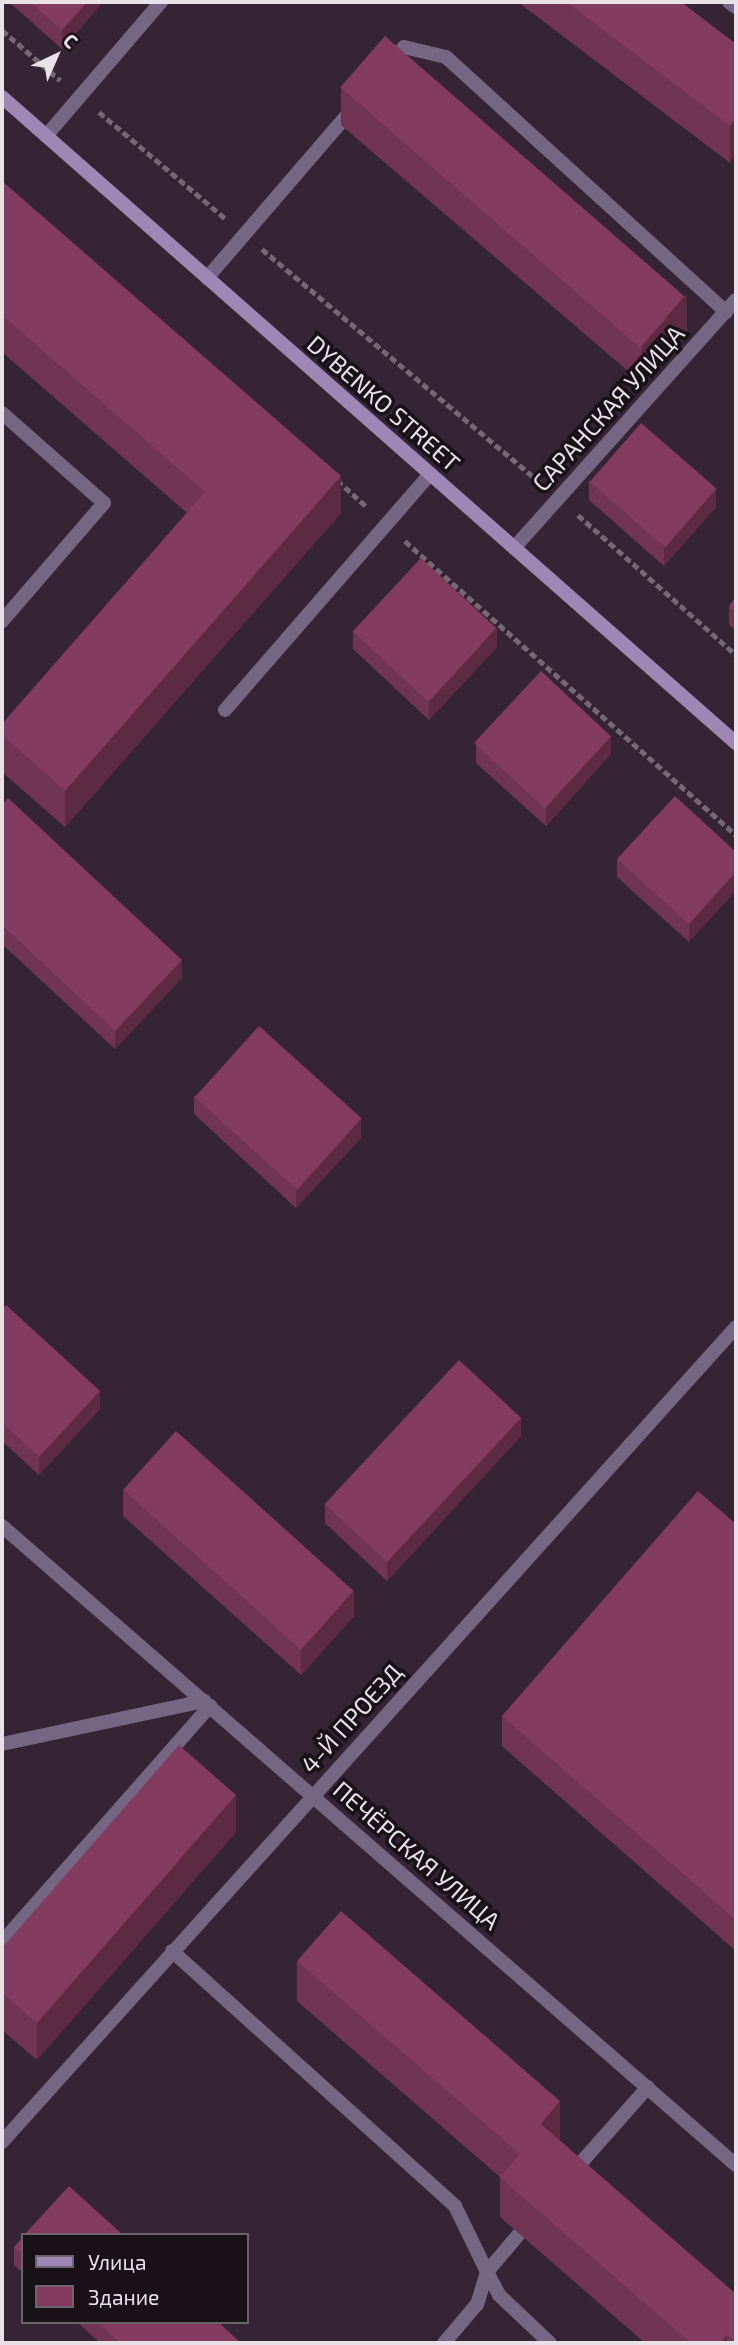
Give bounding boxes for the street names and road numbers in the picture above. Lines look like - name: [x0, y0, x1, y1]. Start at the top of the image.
- street label: САРАНСКАЯ УЛИЦА: [526, 319, 690, 497]
- street label: DYBENKO STREET: [302, 329, 466, 477]
- street label: 4-Й ПРОЕЗД: [294, 1657, 408, 1779]
- street label: ПЕЧЁРСКАЯ УЛИЦА: [328, 1775, 506, 1935]

